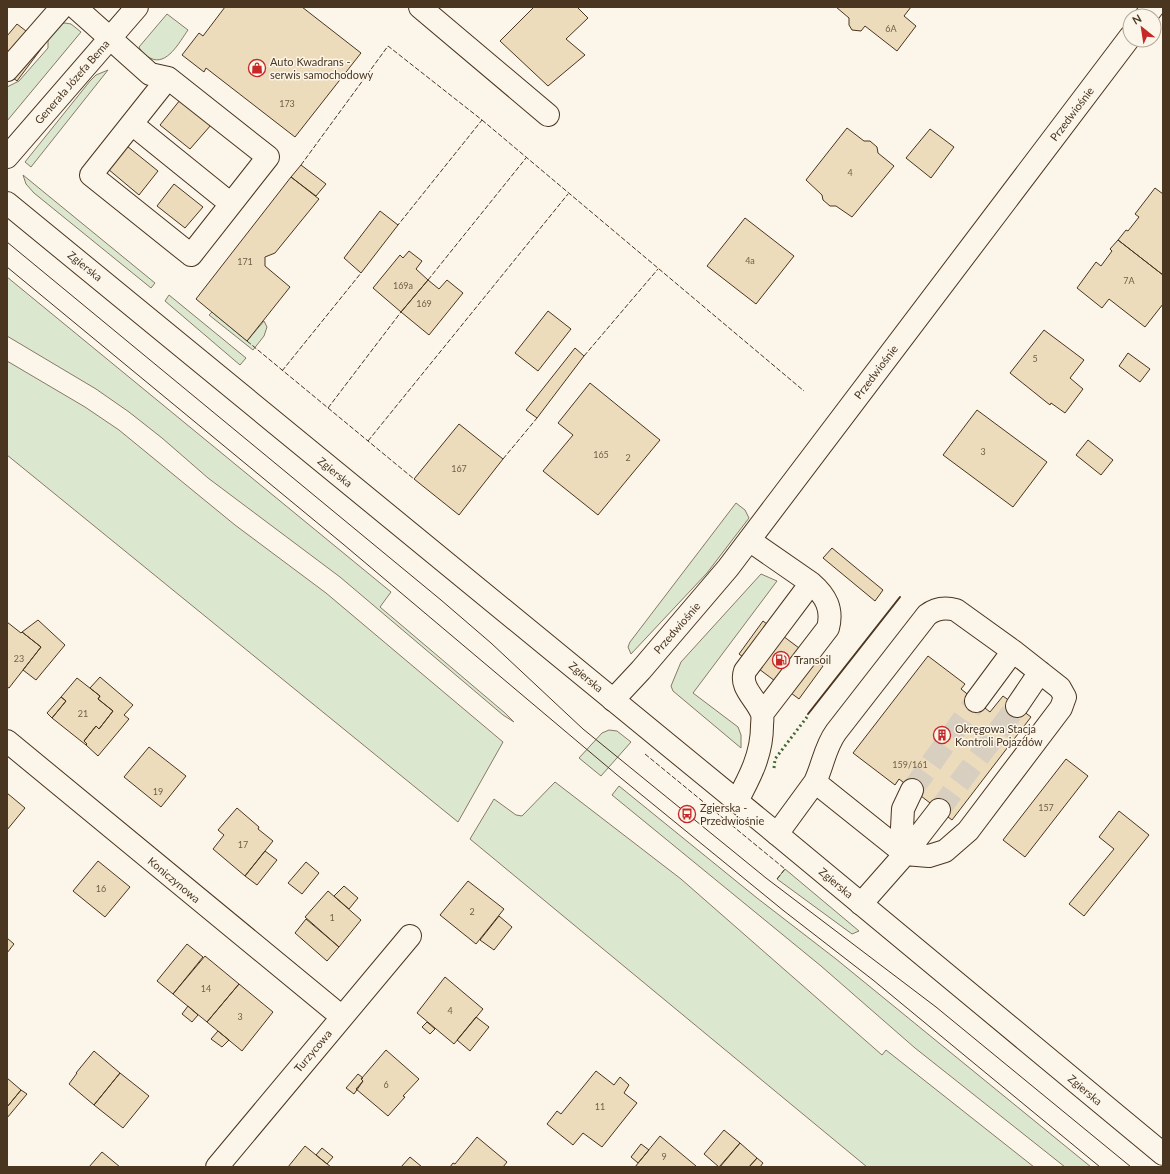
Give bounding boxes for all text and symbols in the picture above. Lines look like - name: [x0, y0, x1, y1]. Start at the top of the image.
- north arrow: [1122, 8, 1162, 48]
- text: N: [1130, 11, 1144, 27]
- house number: 6A: [885, 23, 898, 34]
- street label: Generała Józefa Bema: [32, 37, 112, 126]
- place label: Auto Kwadrans - serwis samochodowy: [270, 55, 374, 81]
- shop icon: Auto Kwadrans - serwis samochodowy: [247, 58, 267, 78]
- street label: Przedwiośnie: [1047, 84, 1096, 143]
- house number: 173: [279, 98, 295, 109]
- house number: 4: [847, 167, 853, 178]
- street label: Zgierska: [66, 248, 105, 283]
- house number: 4a: [745, 255, 755, 266]
- house number: 171: [237, 256, 253, 267]
- house number: 7A: [1123, 275, 1136, 286]
- house number: 169a: [393, 280, 413, 291]
- house number: 169: [416, 298, 432, 309]
- street label: Przedwiośnie: [851, 342, 900, 401]
- house number: 5: [1032, 353, 1038, 364]
- house number: 3: [980, 446, 986, 457]
- house number: 165: [593, 449, 609, 460]
- house number: 2: [625, 452, 631, 463]
- street label: Zgierska: [316, 454, 355, 489]
- house number: 167: [451, 463, 467, 474]
- street label: Przedwiośnie: [651, 599, 703, 656]
- fuel station icon: Transoil: [771, 650, 791, 670]
- house number: 23: [14, 653, 24, 664]
- place label: Transoil: [794, 653, 831, 666]
- street label: Zgierska: [567, 659, 606, 695]
- house number: 21: [78, 708, 88, 719]
- place label: Okręgowa Stacja Kontroli Pojazdów: [955, 722, 1043, 748]
- building icon: Okręgowa Stacja Kontroli Pojazdów: [932, 725, 952, 745]
- house number: 159/161: [892, 759, 928, 770]
- house number: 19: [153, 786, 163, 797]
- place label: Zgierska - Przedwiośnie: [700, 801, 764, 827]
- house number: 157: [1038, 802, 1054, 813]
- bus stop icon: Zgierska - Przedwiośnie: [677, 804, 697, 824]
- house number: 17: [238, 839, 248, 850]
- street label: Koniczynowa: [146, 854, 203, 905]
- street label: Zgierska: [817, 865, 856, 901]
- house number: 16: [96, 883, 106, 894]
- house number: 2: [469, 906, 475, 917]
- house number: 1: [329, 912, 335, 923]
- house number: 14: [201, 983, 211, 994]
- house number: 4: [447, 1005, 453, 1016]
- house number: 3: [237, 1011, 243, 1022]
- street label: Turzycowa: [291, 1027, 334, 1075]
- street label: Zgierska: [1066, 1072, 1105, 1108]
- house number: 6: [383, 1079, 389, 1090]
- house number: 11: [595, 1101, 605, 1112]
- house number: 9: [661, 1151, 667, 1162]

